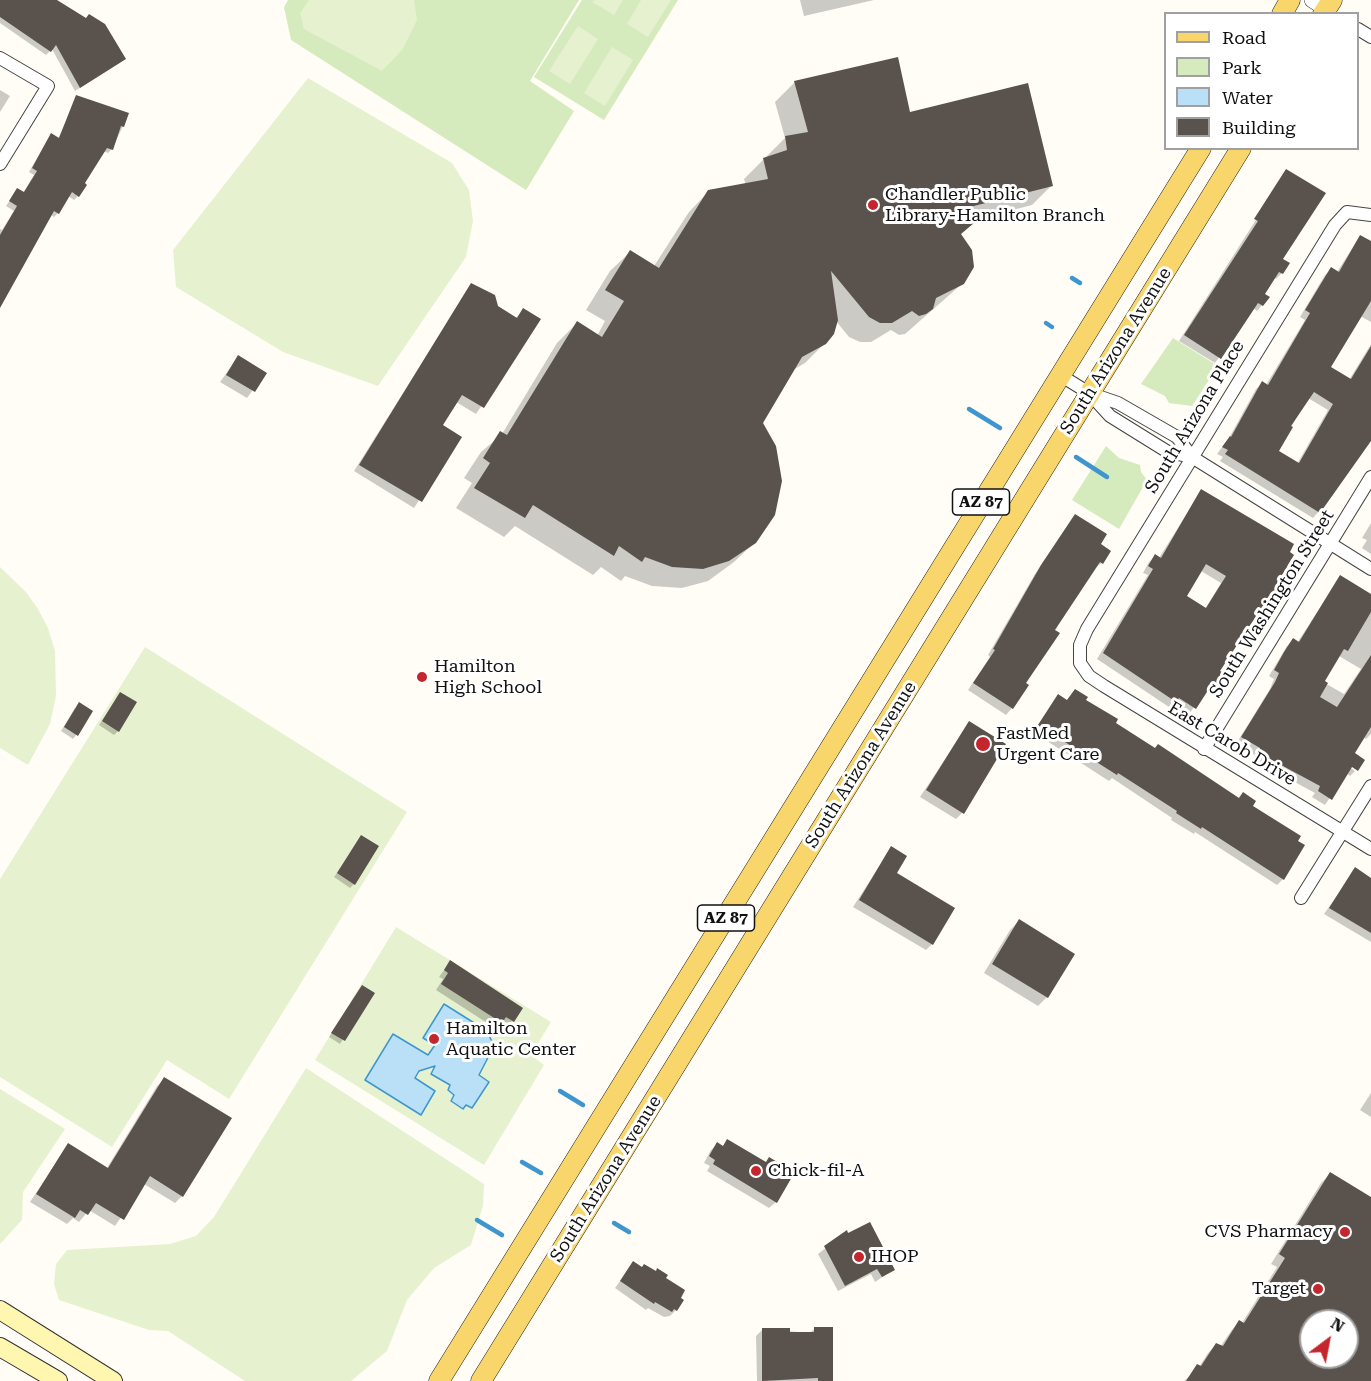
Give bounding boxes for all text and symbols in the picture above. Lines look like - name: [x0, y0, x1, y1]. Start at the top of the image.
- legend: [1164, 12, 1359, 150]
- text: Road: [1222, 27, 1266, 48]
- text: Park: [1222, 57, 1262, 78]
- text: Water: [1222, 87, 1273, 108]
- text: Building: [1222, 117, 1296, 138]
- place label: Chandler Public Library-Hamilton Branch: [885, 184, 1105, 226]
- marker: Chandler Public Library-Hamilton Branch: [866, 198, 880, 212]
- street label: South Arizona Avenue: [1056, 264, 1176, 438]
- street label: South Arizona Place: [1141, 337, 1249, 497]
- road number: AZ 87: [952, 489, 1010, 515]
- street label: South Washington Street: [1205, 506, 1339, 702]
- place label: Hamilton High School: [434, 656, 542, 698]
- marker: Hamilton High School: [415, 670, 429, 684]
- street label: South Arizona Avenue: [801, 678, 921, 852]
- street label: East Carob Drive: [1164, 697, 1300, 791]
- place label: FastMed Urgent Care: [996, 723, 1099, 766]
- marker: FastMed Urgent Care: [974, 735, 992, 753]
- road number: AZ 87: [698, 905, 754, 931]
- place label: Hamilton Aquatic Center: [446, 1018, 576, 1060]
- marker: Hamilton Aquatic Center: [427, 1032, 441, 1046]
- street label: South Arizona Avenue: [546, 1092, 666, 1266]
- place label: Chick-fil-A: [768, 1160, 864, 1182]
- marker: Chick-fil-A: [749, 1164, 763, 1178]
- place label: CVS Pharmacy: [1205, 1221, 1333, 1243]
- marker: CVS Pharmacy: [1338, 1225, 1352, 1239]
- place label: IHOP: [871, 1246, 919, 1268]
- marker: IHOP: [852, 1250, 866, 1264]
- place label: Target: [1252, 1278, 1306, 1300]
- marker: Target: [1311, 1282, 1325, 1296]
- north arrow: [1299, 1309, 1359, 1369]
- text: N: [1327, 1314, 1348, 1336]

